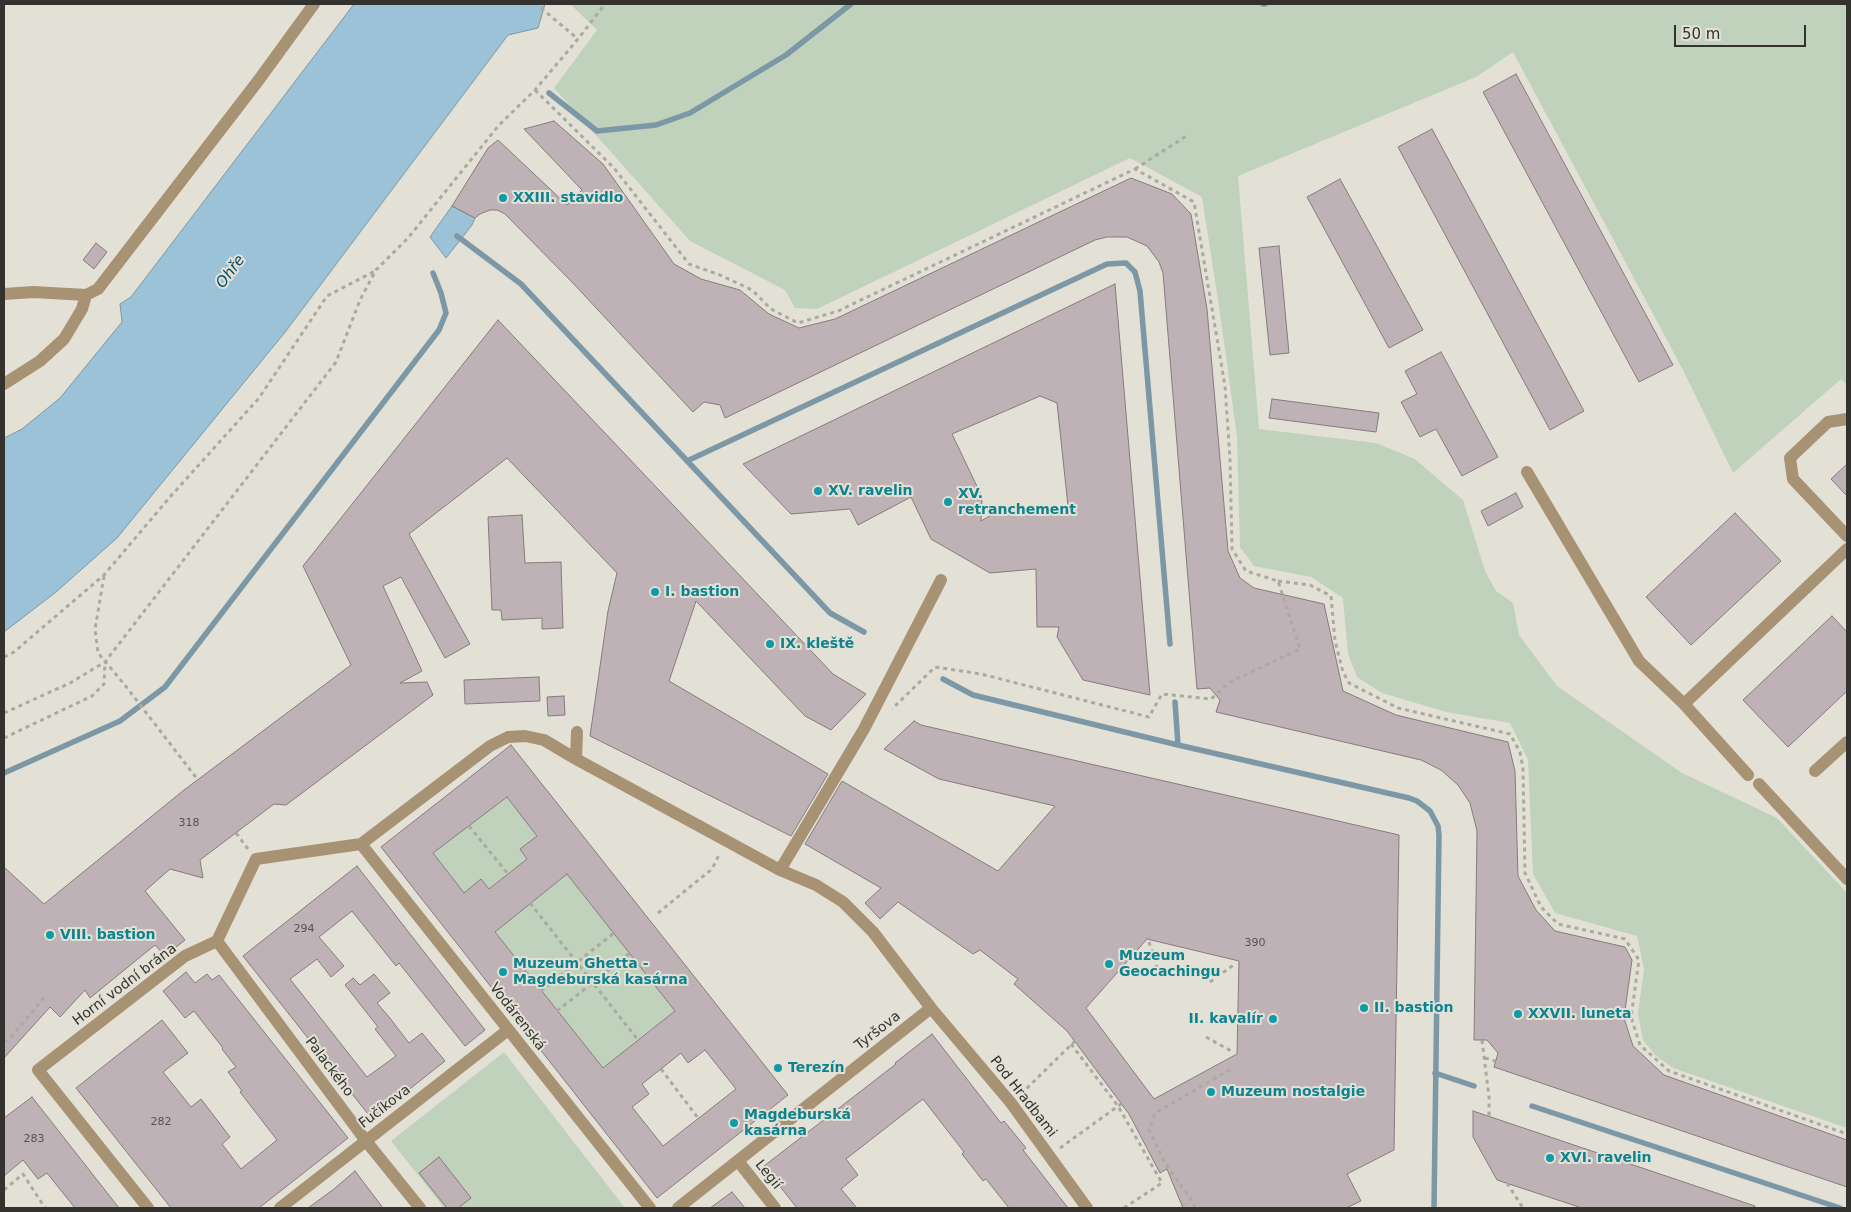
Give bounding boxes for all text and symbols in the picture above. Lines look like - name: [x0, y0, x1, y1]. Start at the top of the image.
- scale bar: [1676, 15, 1808, 47]
- text: 50 m: [1682, 25, 1720, 43]
- place label: XXIII. stavidlo: [513, 190, 623, 206]
- marker: XXIII. stavidlo: [497, 192, 509, 204]
- water label: Ohře: [213, 252, 249, 292]
- place label: XV. ravelin: [828, 483, 913, 499]
- marker: XV. ravelin: [812, 485, 824, 497]
- place label: XV. retranchement: [958, 486, 1076, 518]
- marker: XV. retranchement: [942, 496, 954, 508]
- place label: I. bastion: [665, 584, 739, 600]
- marker: I. bastion: [649, 586, 661, 598]
- place label: IX. kleště: [780, 636, 854, 652]
- marker: IX. kleště: [764, 638, 776, 650]
- house number: 318: [179, 816, 199, 830]
- house number: 294: [294, 922, 314, 936]
- place label: VIII. bastion: [60, 927, 156, 943]
- marker: VIII. bastion: [44, 929, 56, 941]
- house number: 390: [1245, 936, 1265, 950]
- street label: Horní vodní brána: [70, 941, 180, 1029]
- place label: Muzeum Geocachingu: [1119, 948, 1220, 980]
- place label: Muzeum Ghetta - Magdeburská kasárna: [513, 956, 688, 989]
- marker: Muzeum Geocachingu: [1103, 958, 1115, 970]
- marker: Muzeum Ghetta - Magdeburská kasárna: [497, 966, 509, 978]
- street label: Vodárenská: [485, 980, 549, 1054]
- place label: II. bastion: [1374, 1000, 1453, 1016]
- marker: II. bastion: [1358, 1002, 1370, 1014]
- place label: XXVII. luneta: [1528, 1006, 1631, 1022]
- street label: Tyršova: [852, 1008, 904, 1054]
- marker: XXVII. luneta: [1512, 1008, 1524, 1020]
- place label: II. kavalír: [1189, 1011, 1263, 1027]
- marker: II. kavalír: [1267, 1013, 1279, 1025]
- street label: Palackého: [301, 1034, 357, 1100]
- street label: Pod Hradbami: [986, 1053, 1060, 1141]
- place label: Terezín: [788, 1060, 844, 1076]
- marker: Terezín: [772, 1062, 784, 1074]
- street label: Fučíkova: [356, 1082, 414, 1132]
- place label: Muzeum nostalgie: [1221, 1084, 1365, 1100]
- marker: Muzeum nostalgie: [1205, 1086, 1217, 1098]
- place label: Magdeburská kasárna: [744, 1107, 851, 1140]
- house number: 282: [151, 1115, 171, 1129]
- marker: Magdeburská kasárna: [728, 1117, 740, 1129]
- house number: 283: [24, 1132, 44, 1146]
- place label: XVI. ravelin: [1560, 1150, 1652, 1166]
- marker: XVI. ravelin: [1544, 1152, 1556, 1164]
- street label: Legií: [751, 1157, 785, 1193]

